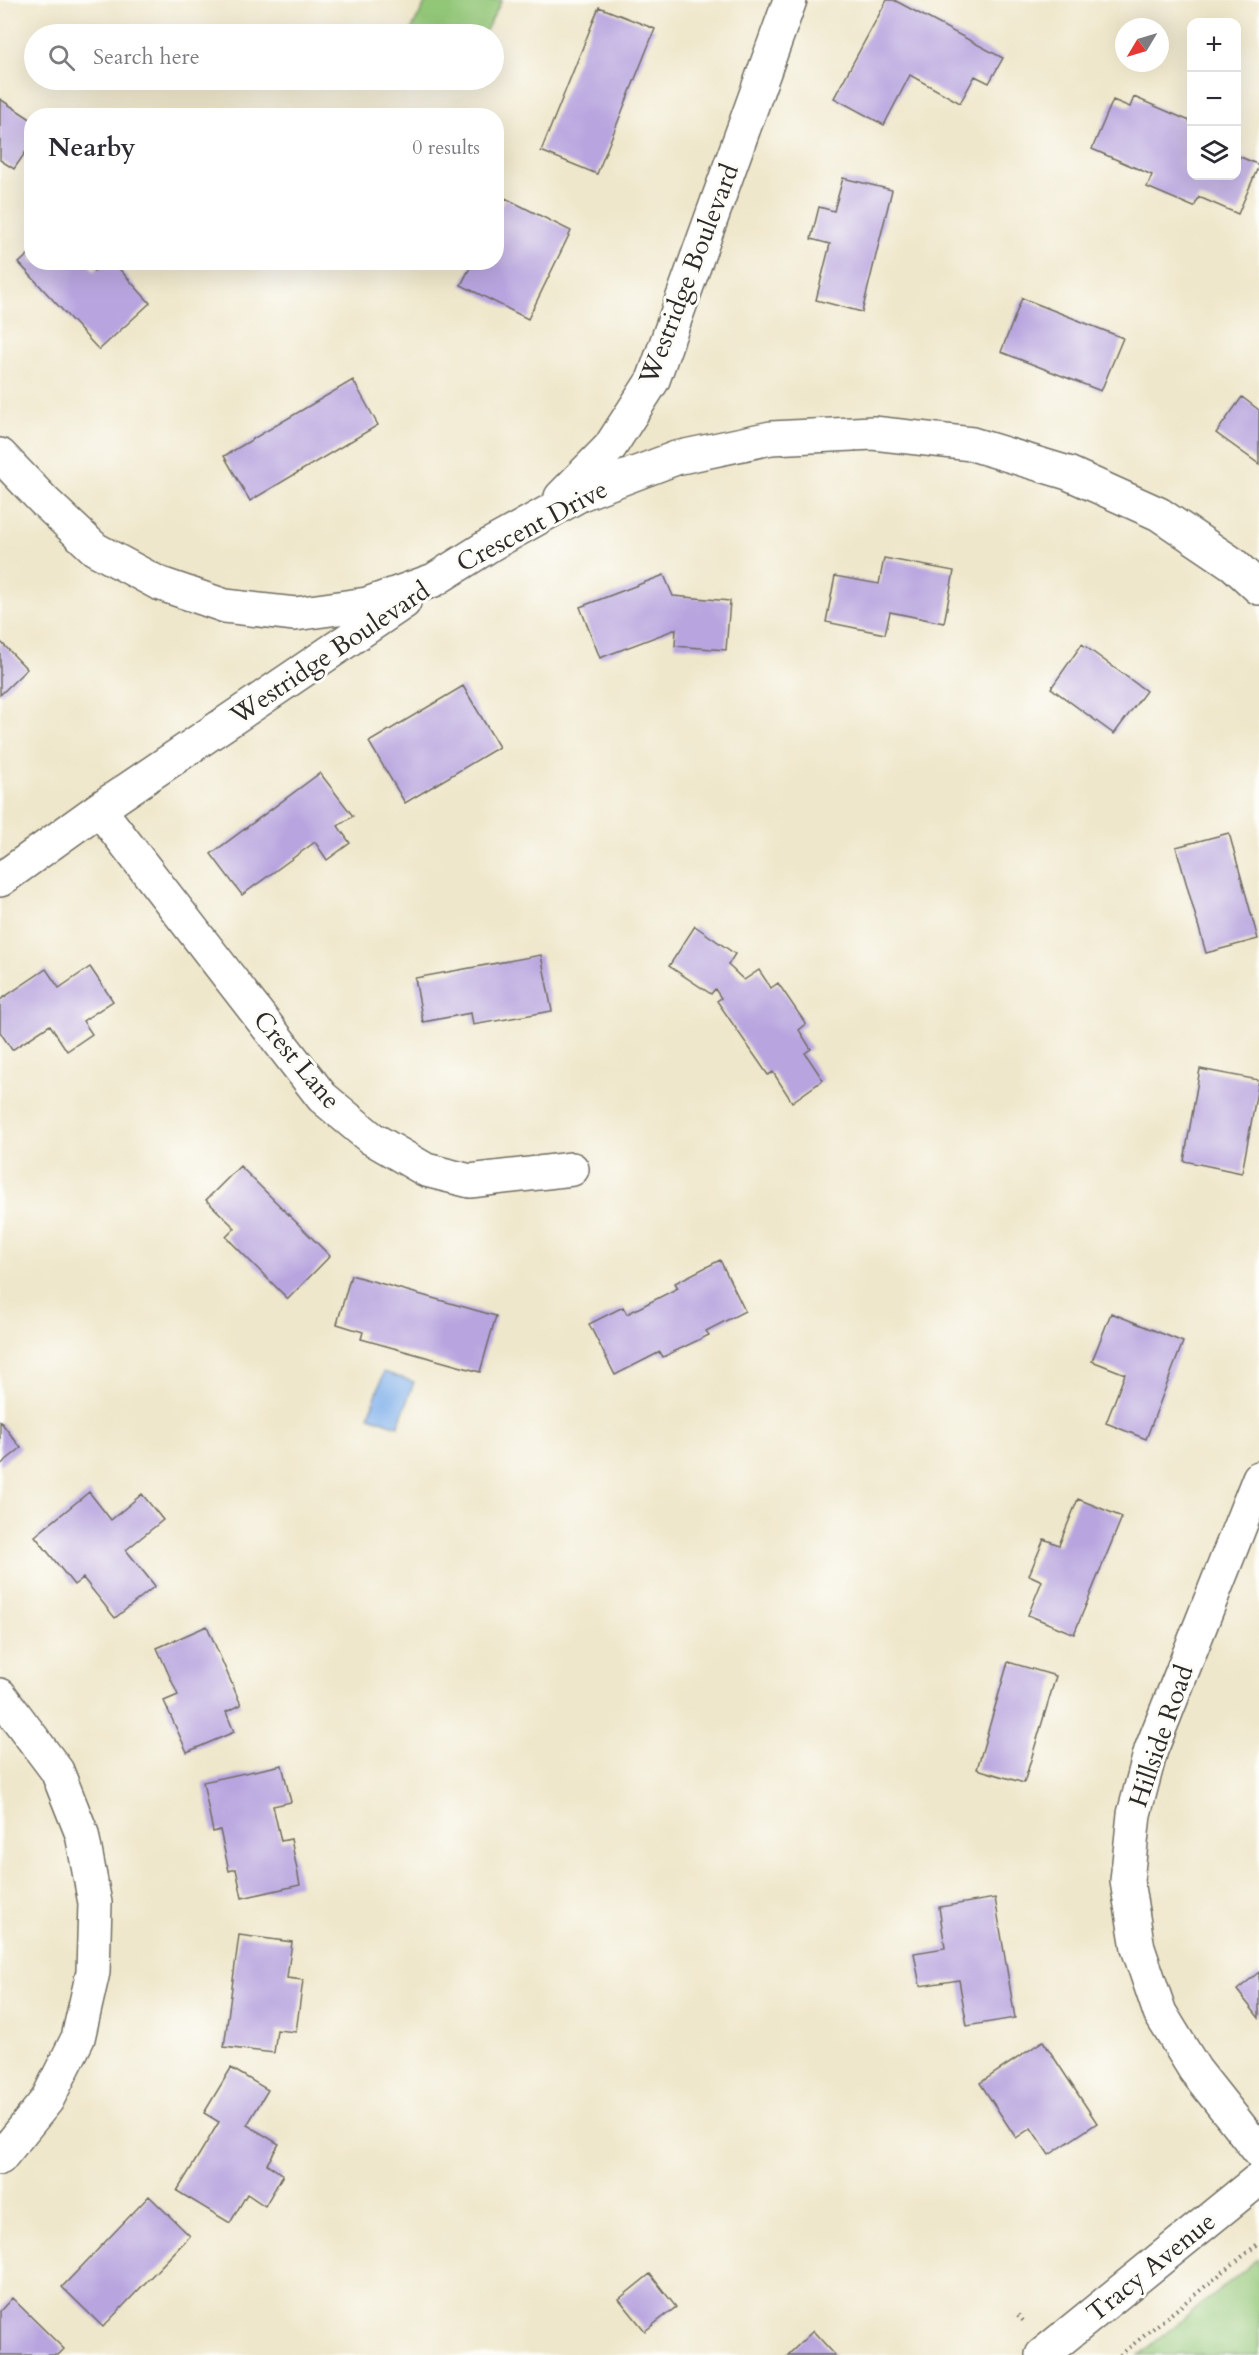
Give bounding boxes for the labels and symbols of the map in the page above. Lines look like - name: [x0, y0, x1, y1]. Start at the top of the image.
- north arrow: [1115, 18, 1169, 72]
- street label: Westridge Boulevard: [630, 159, 747, 390]
- street label: Crescent Drive: [450, 471, 614, 581]
- street label: Westridge Boulevard: [223, 573, 437, 733]
- street label: Crest Lane: [245, 1003, 349, 1117]
- street label: Hillside Road: [1120, 1660, 1202, 1812]
- street label: Tracy Avenue: [1079, 2204, 1223, 2330]

